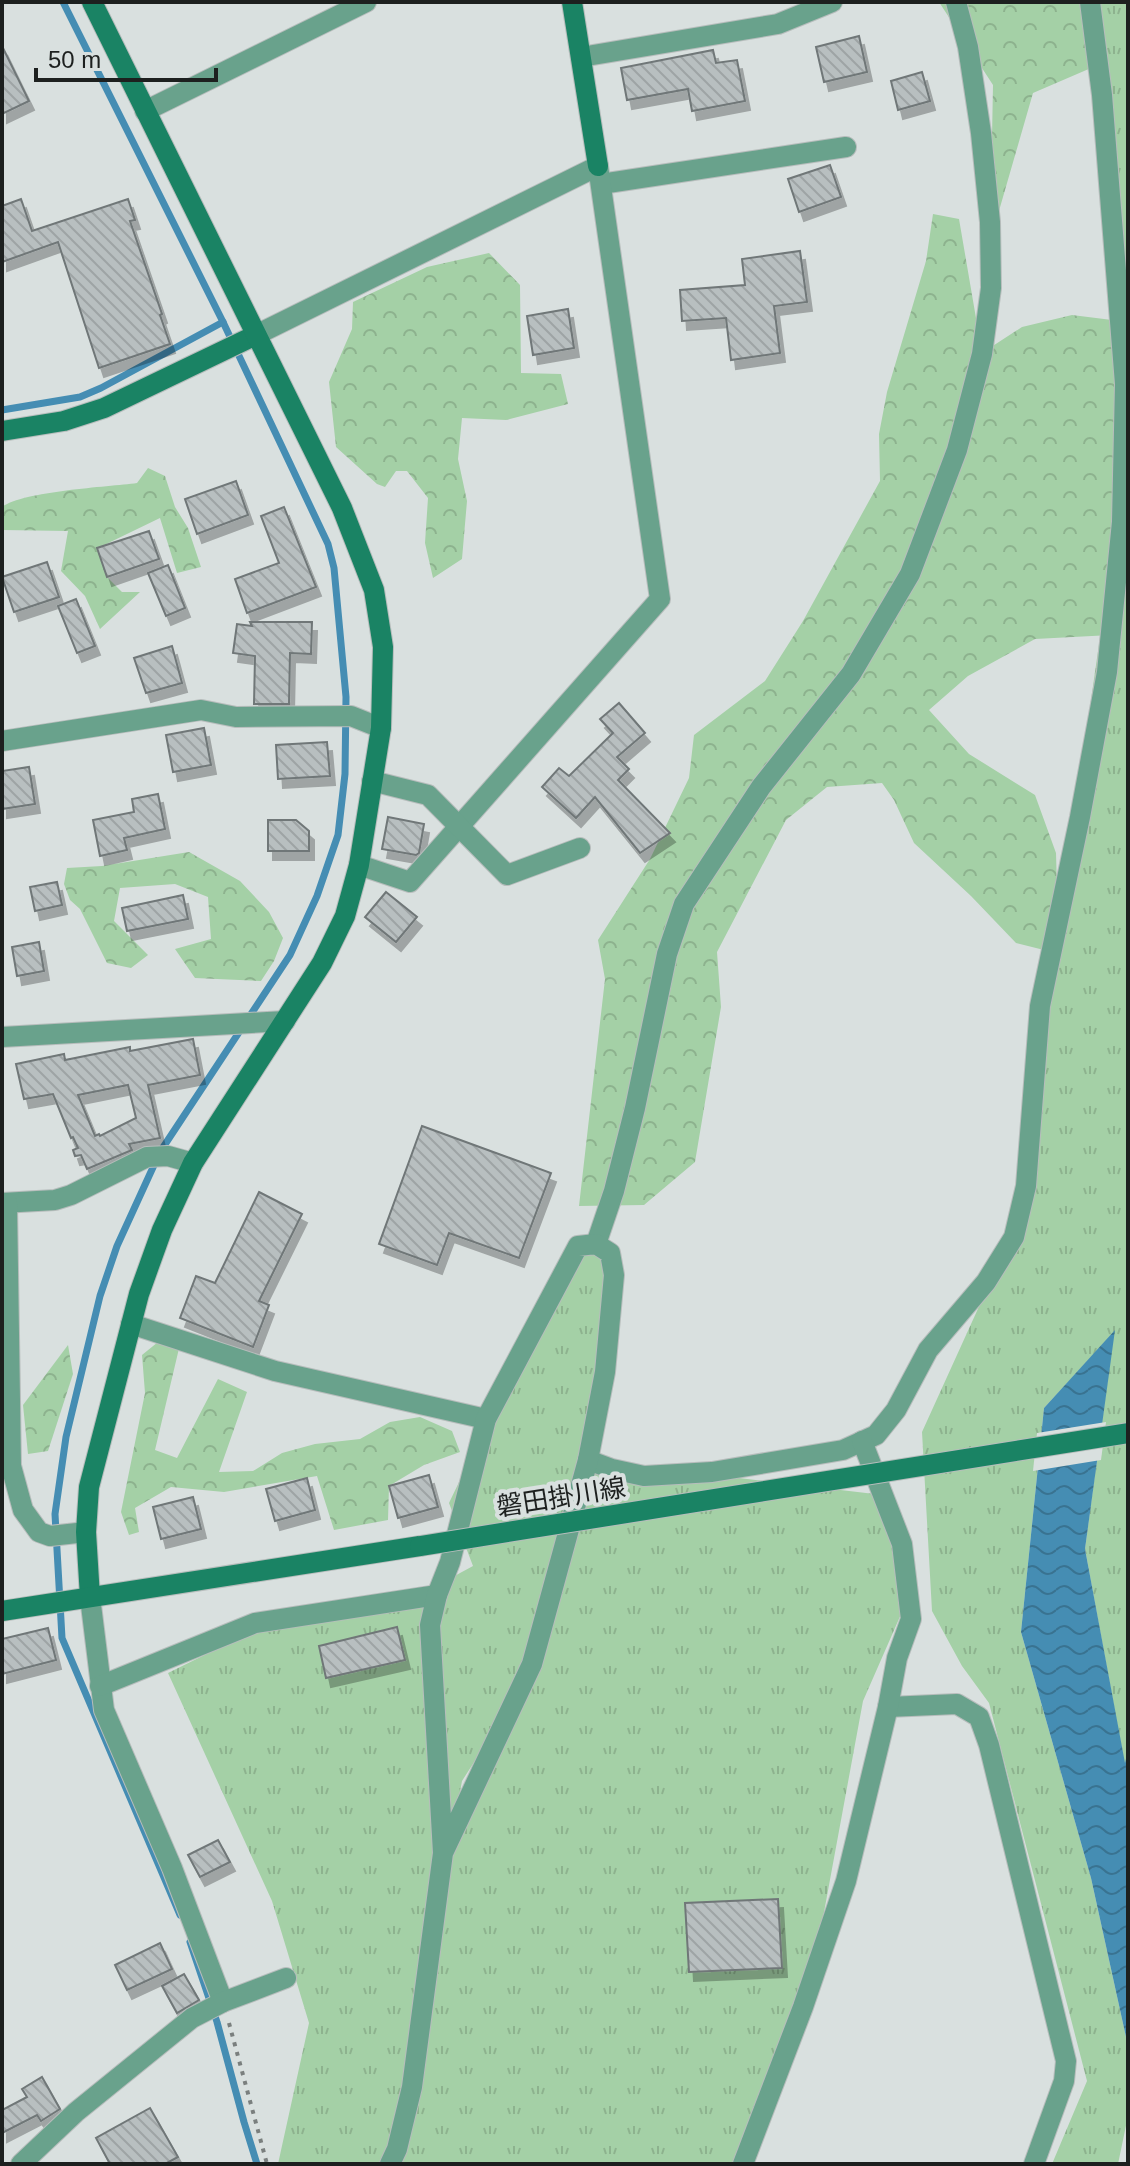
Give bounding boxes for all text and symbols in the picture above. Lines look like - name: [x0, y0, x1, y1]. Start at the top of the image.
- scale bar: [36, 32, 216, 82]
- text: 50 m: [48, 46, 101, 73]
- street label: 磐田掛川線: [494, 1472, 628, 1522]

